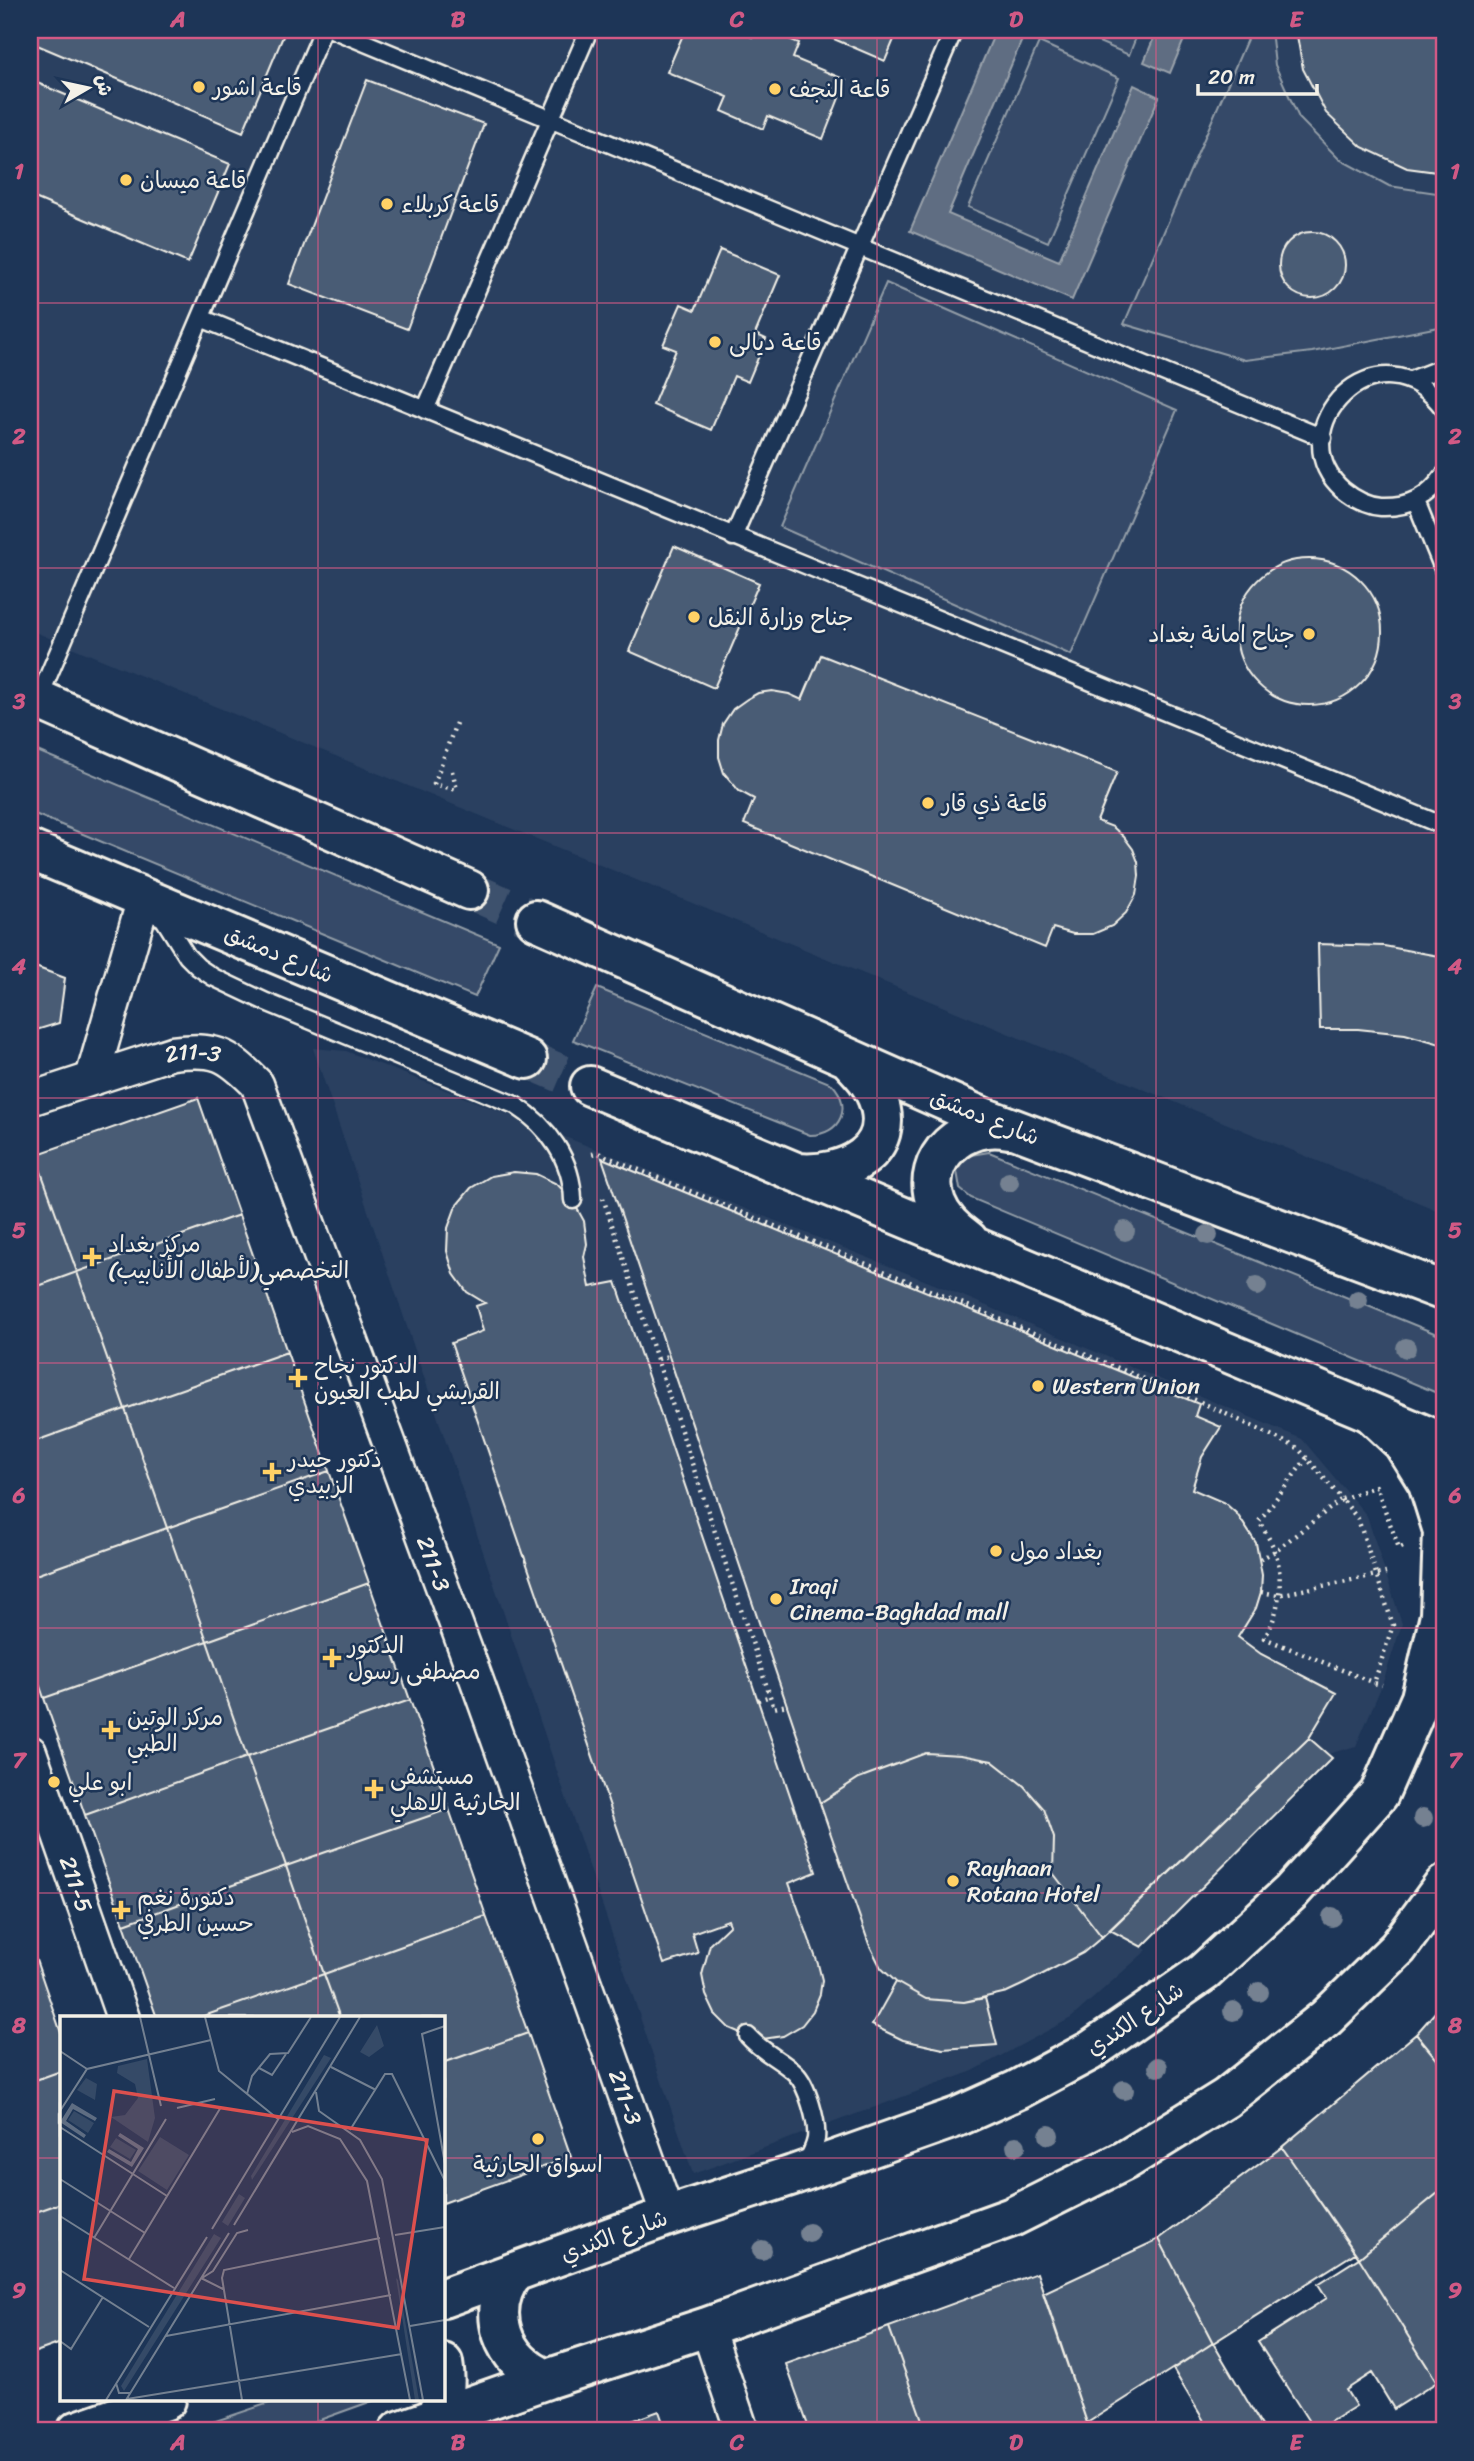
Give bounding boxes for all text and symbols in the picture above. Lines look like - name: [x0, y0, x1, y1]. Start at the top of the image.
- text: A: [169, 0, 186, 40]
- text: B: [451, 0, 466, 40]
- text: C: [729, 0, 745, 40]
- text: D: [1009, 0, 1024, 40]
- text: E: [1290, 0, 1305, 40]
- north arrow: [52, 52, 122, 122]
- scale bar: [1198, 52, 1316, 96]
- text: 20 m: [1208, 58, 1255, 96]
- place label: قاعة اشور: [211, 67, 302, 108]
- place label: قاعة النجف: [789, 69, 891, 110]
- text: ش: [86, 73, 122, 98]
- marker: قاعة اشور: [191, 79, 207, 95]
- marker: قاعة النجف: [767, 81, 783, 97]
- text: 1: [14, 151, 24, 192]
- text: 1: [1450, 151, 1460, 192]
- place label: قاعة ميسان: [140, 160, 247, 201]
- marker: قاعة ميسان: [118, 172, 134, 188]
- place label: قاعة كربلاء: [401, 184, 499, 225]
- marker: قاعة كربلاء: [379, 196, 395, 212]
- place label: قاعة ديالى: [729, 322, 822, 363]
- marker: قاعة ديالى: [707, 334, 723, 350]
- text: 2: [11, 416, 26, 457]
- text: 2: [1447, 416, 1462, 457]
- place label: جناح وزارة النقل: [708, 597, 853, 638]
- marker: جناح وزارة النقل: [686, 609, 702, 625]
- place label: جناح امانة بغداد: [1148, 614, 1295, 655]
- marker: جناح امانة بغداد: [1301, 626, 1317, 642]
- text: 3: [12, 681, 26, 722]
- text: 3: [1448, 681, 1462, 722]
- place label: قاعة ذي قار: [940, 783, 1047, 824]
- marker: قاعة ذي قار: [920, 795, 936, 811]
- street label: شارع دمشق: [218, 913, 340, 995]
- text: 4: [11, 946, 27, 987]
- text: 4: [1447, 946, 1463, 987]
- street label: 211-3: [159, 1031, 226, 1075]
- street label: شارع دمشق: [924, 1076, 1046, 1158]
- text: 5: [12, 1210, 26, 1251]
- text: 5: [1448, 1210, 1462, 1251]
- place label: مركز بغداد التخصصي(لأطفال الأنابيب): [108, 1224, 349, 1291]
- marker: مركز بغداد التخصصي(لأطفال الأنابيب): [82, 1247, 102, 1267]
- place label: الدكتور نجاح القريشي لطب العيون: [314, 1345, 500, 1412]
- place label: Western Union: [1052, 1366, 1200, 1407]
- marker: الدكتور نجاح القريشي لطب العيون: [288, 1368, 308, 1388]
- marker: Western Union: [1030, 1378, 1046, 1394]
- place label: دكتور حيدر الزبيدي: [286, 1439, 382, 1506]
- marker: دكتور حيدر الزبيدي: [262, 1462, 282, 1482]
- text: 6: [11, 1475, 26, 1516]
- text: 6: [1447, 1475, 1462, 1516]
- street label: 211-3: [405, 1530, 463, 1597]
- place label: بغداد مول: [1010, 1531, 1103, 1572]
- marker: بغداد مول: [988, 1543, 1004, 1559]
- place label: Iraqi Cinema-Baghdad mall: [789, 1566, 1009, 1633]
- marker: Iraqi Cinema-Baghdad mall: [768, 1591, 784, 1607]
- place label: الدكتور مصطفى رسول: [346, 1625, 481, 1692]
- marker: الدكتور مصطفى رسول: [322, 1648, 342, 1668]
- place label: مركز الوتين الطبي: [127, 1697, 223, 1764]
- marker: مركز الوتين الطبي: [101, 1720, 121, 1740]
- text: 7: [12, 1740, 27, 1781]
- text: 7: [1448, 1740, 1463, 1781]
- place label: مستشفى الحارثية الاهلي: [390, 1756, 521, 1823]
- place label: ابو علي: [68, 1762, 132, 1803]
- marker: ابو علي: [46, 1774, 62, 1790]
- marker: مستشفى الحارثية الاهلي: [364, 1779, 384, 1799]
- place label: Rayhaan Rotana Hotel: [967, 1848, 1100, 1915]
- street label: 211-5: [47, 1850, 105, 1918]
- marker: Rayhaan Rotana Hotel: [945, 1873, 961, 1889]
- place label: دكتورة نغم حسين الطرفي: [137, 1877, 254, 1944]
- marker: دكتورة نغم حسين الطرفي: [111, 1900, 131, 1920]
- street label: شارع الكندي: [1077, 1971, 1193, 2067]
- text: 8: [11, 2005, 26, 2046]
- text: 8: [1447, 2005, 1462, 2046]
- inset map: [60, 2016, 444, 2402]
- street label: 211-3: [597, 2064, 654, 2131]
- marker: اسواق الحارثية: [530, 2131, 546, 2147]
- place label: اسواق الحارثية: [473, 2144, 603, 2185]
- street label: شارع الكندي: [554, 2198, 674, 2274]
- text: 9: [12, 2270, 26, 2311]
- text: 9: [1448, 2270, 1462, 2311]
- text: A: [169, 2422, 186, 2461]
- text: B: [451, 2422, 466, 2461]
- text: C: [729, 2422, 745, 2461]
- text: D: [1009, 2422, 1024, 2461]
- text: E: [1290, 2422, 1305, 2461]

